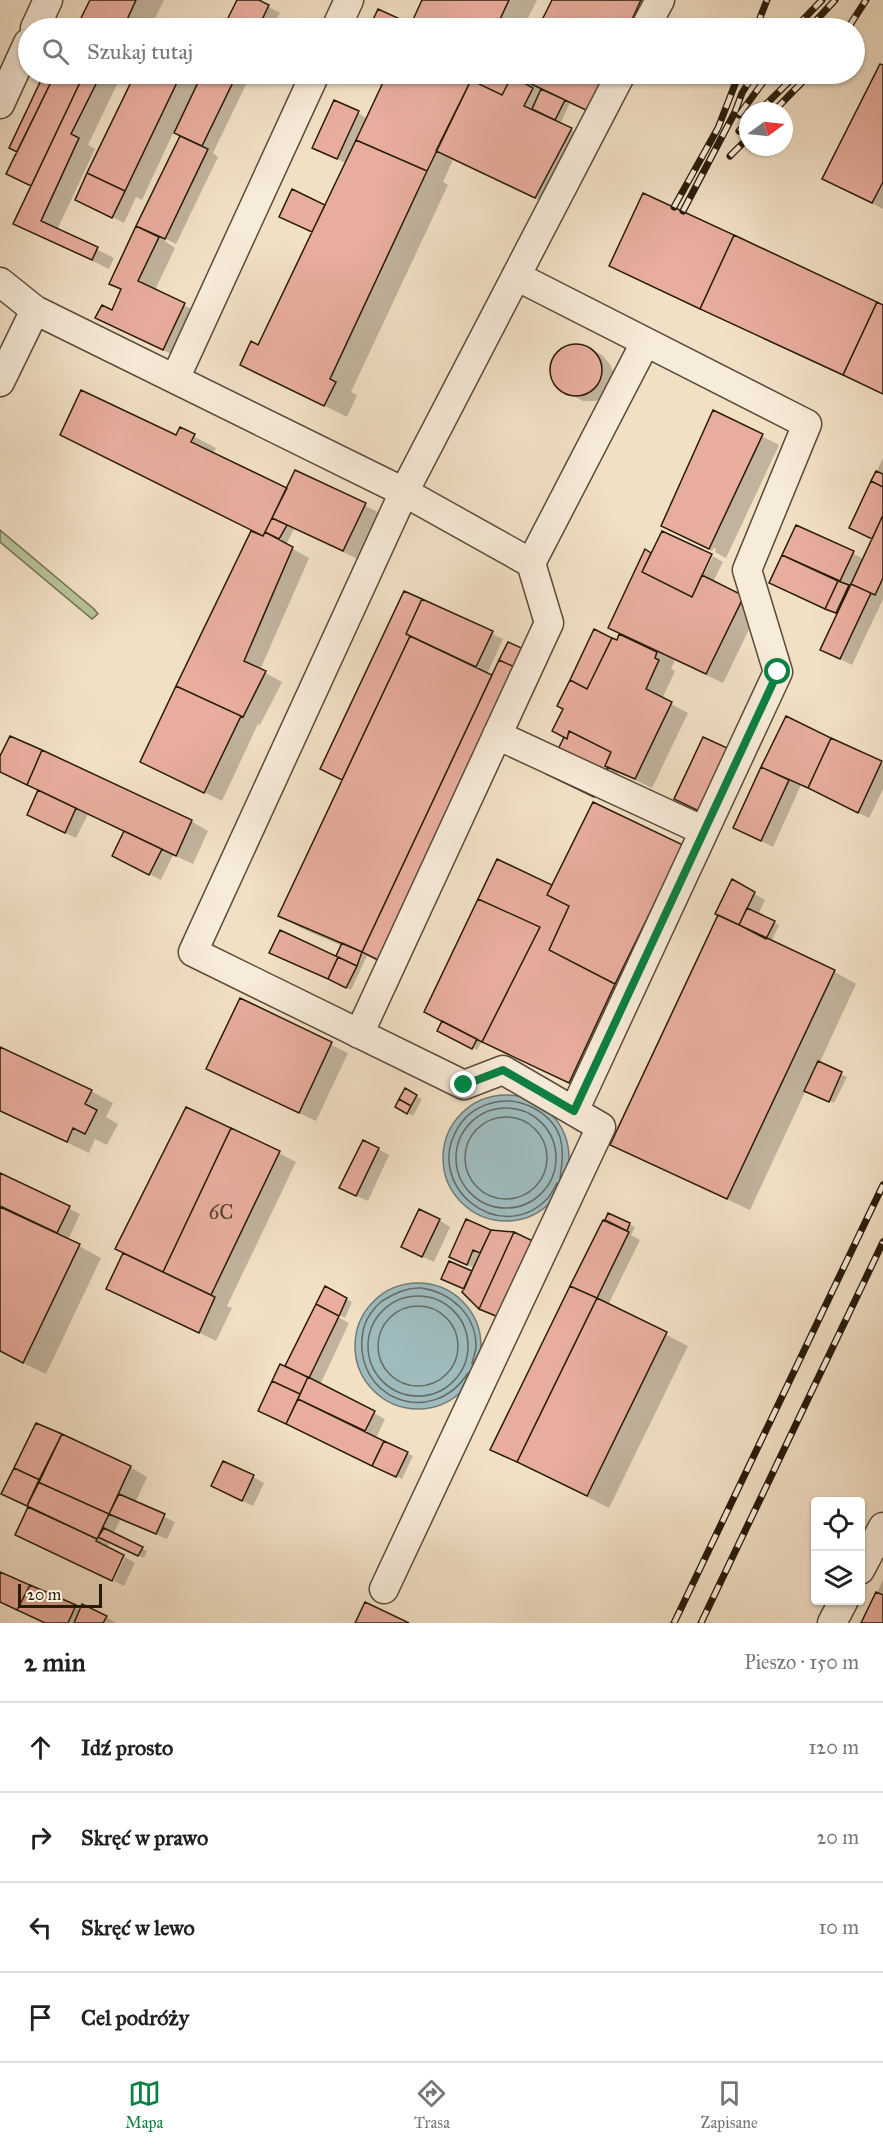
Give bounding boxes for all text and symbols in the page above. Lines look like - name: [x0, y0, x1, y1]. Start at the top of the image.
- search box: [18, 18, 865, 84]
- icon: search: [39, 35, 72, 68]
- text: Szukaj tutaj: [87, 38, 193, 65]
- north arrow: [739, 102, 793, 156]
- route start: [764, 658, 790, 684]
- route end: [450, 1071, 476, 1097]
- house number: 6C: [208, 1199, 234, 1225]
- map controls: [811, 1497, 865, 1605]
- button: locate: [811, 1497, 865, 1551]
- button: layers: [811, 1551, 865, 1605]
- scale bar: [18, 1581, 102, 1608]
- text: 20 m: [27, 1585, 61, 1604]
- text: 2 min: [24, 1646, 85, 1678]
- text: Pieszo · 150 m: [744, 1650, 859, 1674]
- icon: ahead: [24, 1731, 57, 1764]
- text: Idź prosto: [81, 1734, 173, 1761]
- text: 120 m: [808, 1735, 859, 1759]
- icon: right: [24, 1821, 57, 1854]
- text: Skręć w prawo: [81, 1824, 208, 1851]
- text: 20 m: [816, 1825, 859, 1849]
- icon: left: [24, 1911, 57, 1944]
- text: Skręć w lewo: [81, 1914, 195, 1941]
- text: 10 m: [818, 1915, 859, 1939]
- icon: arrive: [24, 2001, 57, 2034]
- text: Cel podróży: [81, 2004, 189, 2031]
- tab: Mapa: [125, 2077, 163, 2132]
- tab: Trasa: [414, 2077, 450, 2132]
- tab: Zapisane: [701, 2077, 758, 2132]

